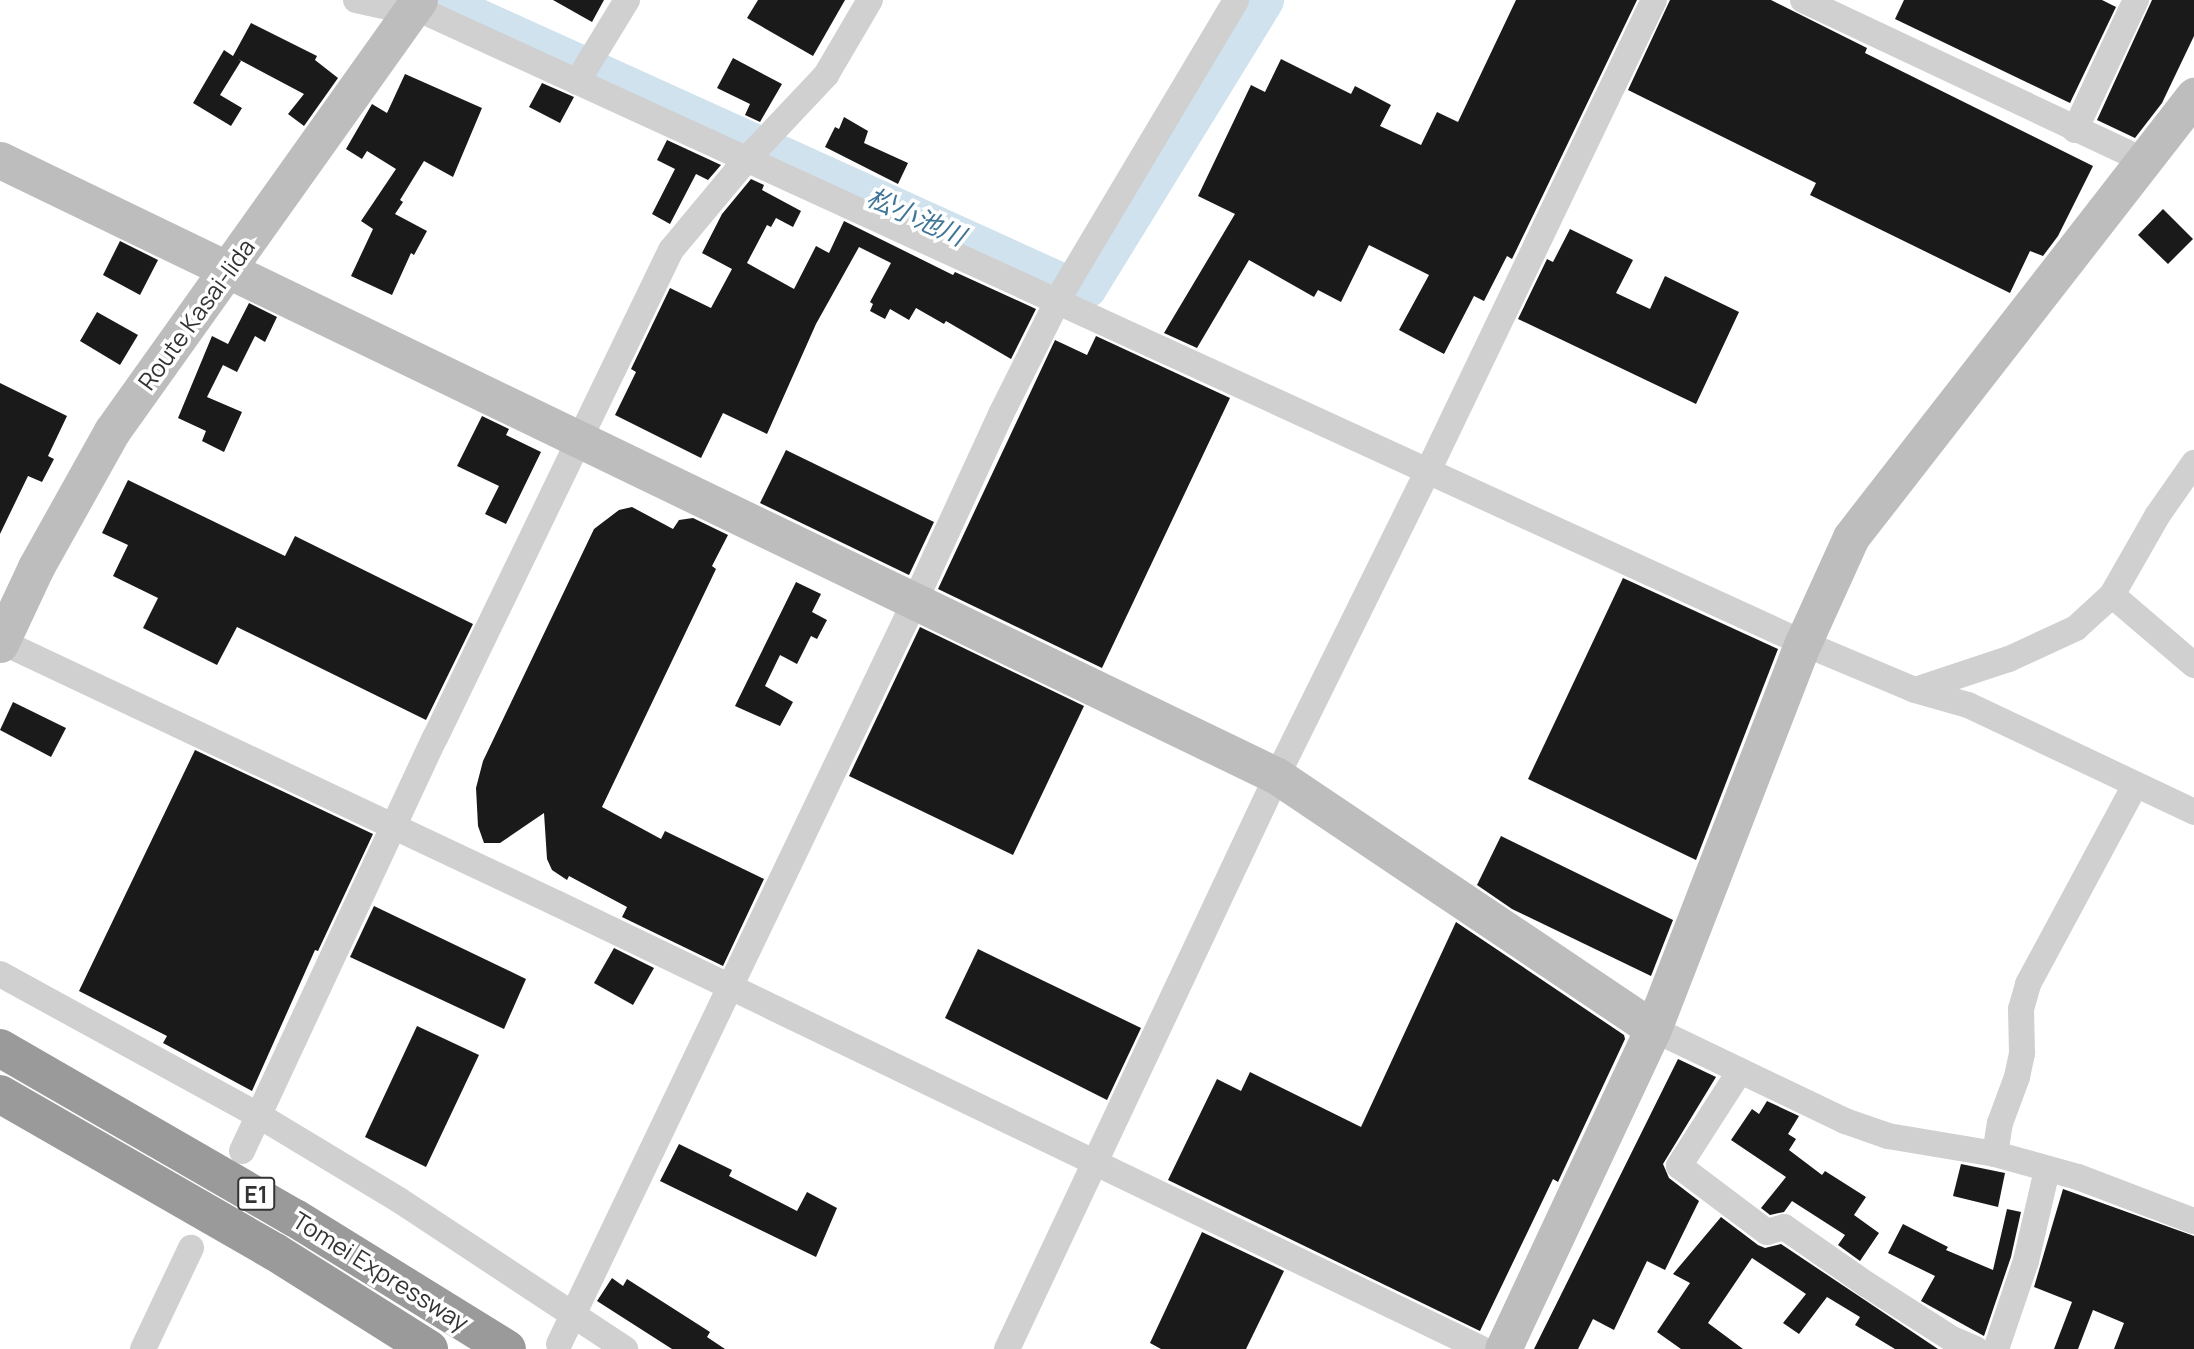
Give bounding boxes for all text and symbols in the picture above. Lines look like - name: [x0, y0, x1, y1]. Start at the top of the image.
- water label: 松小池川: [862, 182, 970, 252]
- street label: Route Kasai-Iida: [132, 233, 260, 395]
- road number: E1: [237, 1175, 275, 1214]
- street label: Tomei Expressway: [288, 1205, 474, 1337]

